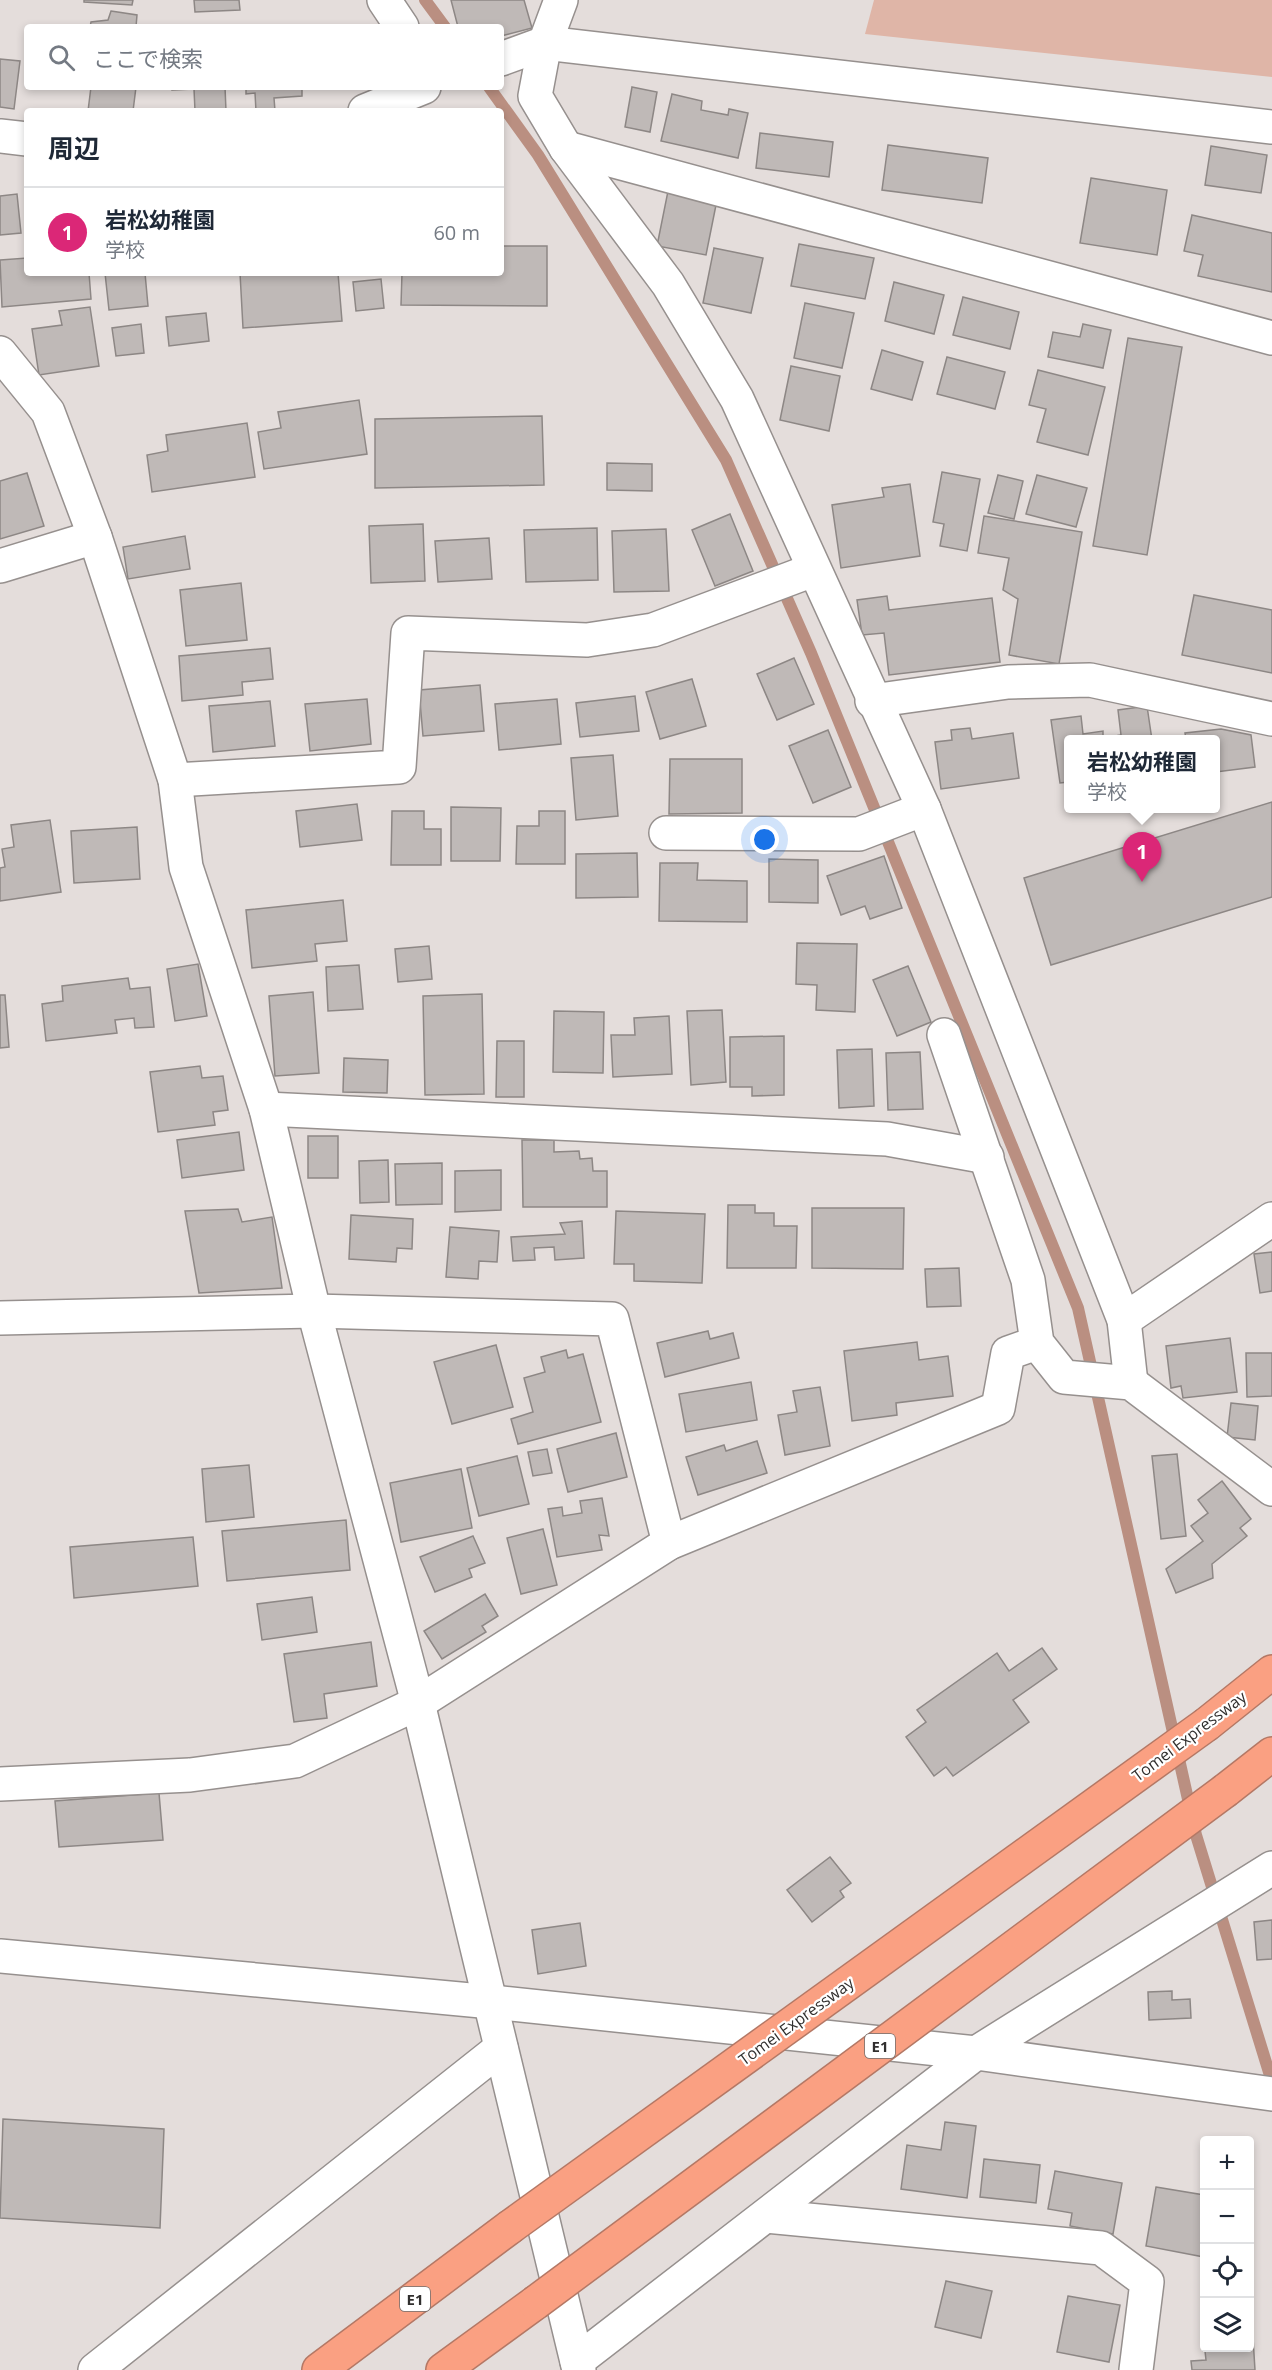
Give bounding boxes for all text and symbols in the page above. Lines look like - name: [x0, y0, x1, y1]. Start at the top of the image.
- search box: [24, 24, 504, 90]
- icon: search: [45, 41, 78, 74]
- text: ここで検索: [93, 43, 203, 73]
- text: 周辺: [48, 130, 100, 166]
- text: 岩松幼稚園: [105, 204, 215, 234]
- text: 1: [62, 219, 73, 246]
- text: 60 m: [433, 219, 480, 246]
- text: 学校: [105, 236, 145, 263]
- popup: [1064, 735, 1220, 813]
- text: 岩松幼稚園: [1087, 746, 1197, 776]
- text: 学校: [1087, 778, 1127, 805]
- your location: [750, 825, 779, 854]
- pin: 1: [1122, 832, 1162, 882]
- street label: Tomei Expressway: [1127, 1685, 1251, 1786]
- street label: Tomei Expressway: [734, 1971, 859, 2070]
- road number: E1: [865, 2034, 895, 2058]
- map controls: [1200, 2136, 1254, 2352]
- button: +: [1200, 2136, 1254, 2190]
- button: −: [1200, 2190, 1254, 2244]
- button: locate: [1200, 2244, 1254, 2298]
- road number: E1: [400, 2287, 430, 2311]
- button: layers: [1200, 2298, 1254, 2352]

